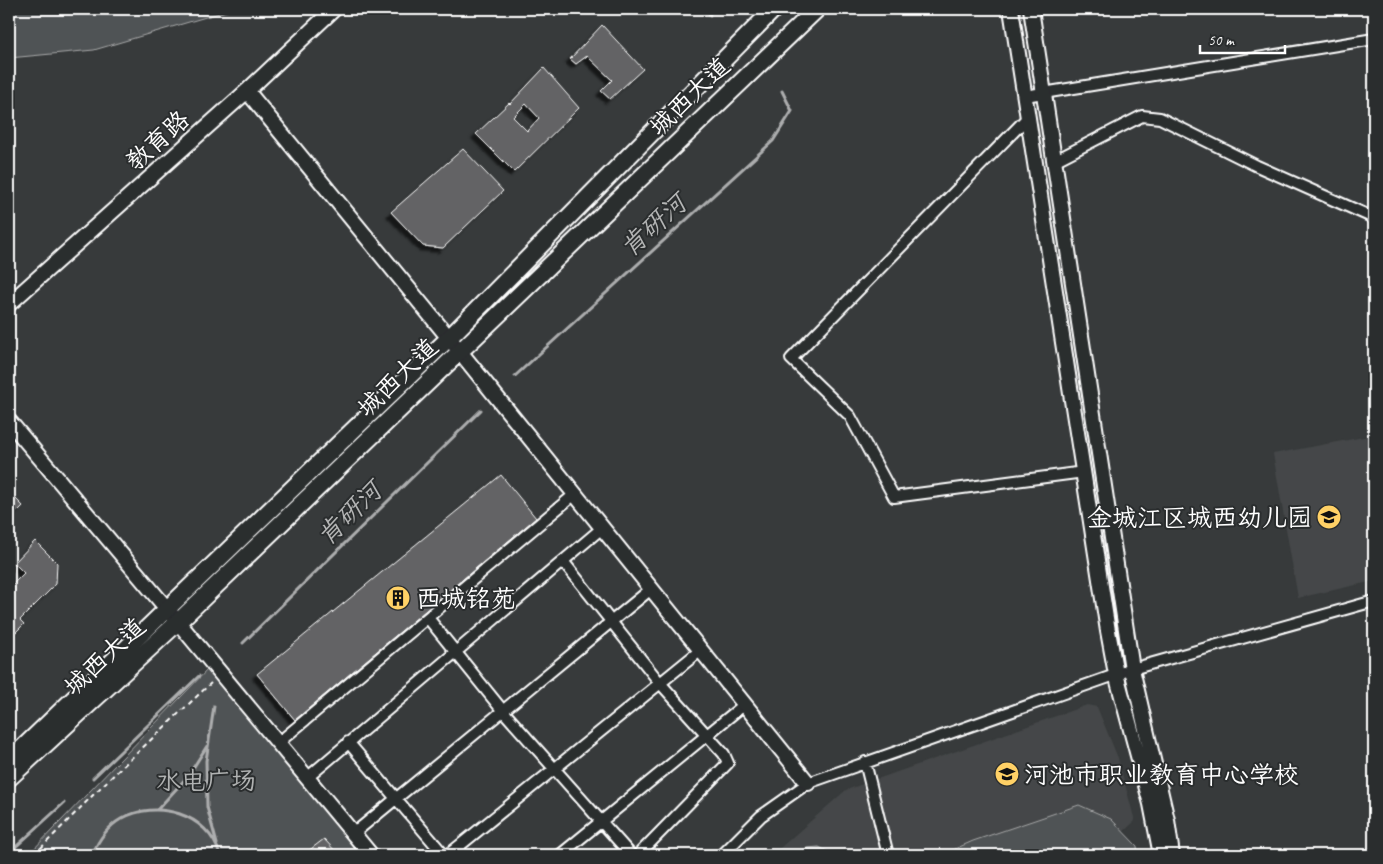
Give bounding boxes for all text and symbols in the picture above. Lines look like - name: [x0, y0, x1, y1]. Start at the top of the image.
- scale bar: [1200, 22, 1286, 54]
- text: 50 m: [1208, 31, 1235, 50]
- street label: 城西大道: [643, 50, 737, 143]
- street label: 教育路: [119, 104, 196, 178]
- water label: 肯研河: [613, 184, 696, 264]
- street label: 城西大道: [351, 331, 445, 424]
- water label: 肯研河: [310, 472, 392, 552]
- place label: 金城江区城西幼儿园: [1087, 502, 1312, 534]
- school or university icon: 金城江区城西幼儿园: [1316, 504, 1342, 530]
- place label: 西城铭苑: [416, 583, 516, 615]
- building icon: 西城铭苑: [385, 585, 411, 611]
- street label: 城西大道: [57, 611, 152, 703]
- place label: 河池市职业教育中心学校: [1024, 759, 1299, 791]
- school or university icon: 河池市职业教育中心学校: [994, 761, 1020, 787]
- park label: 水电广场: [156, 765, 256, 797]

